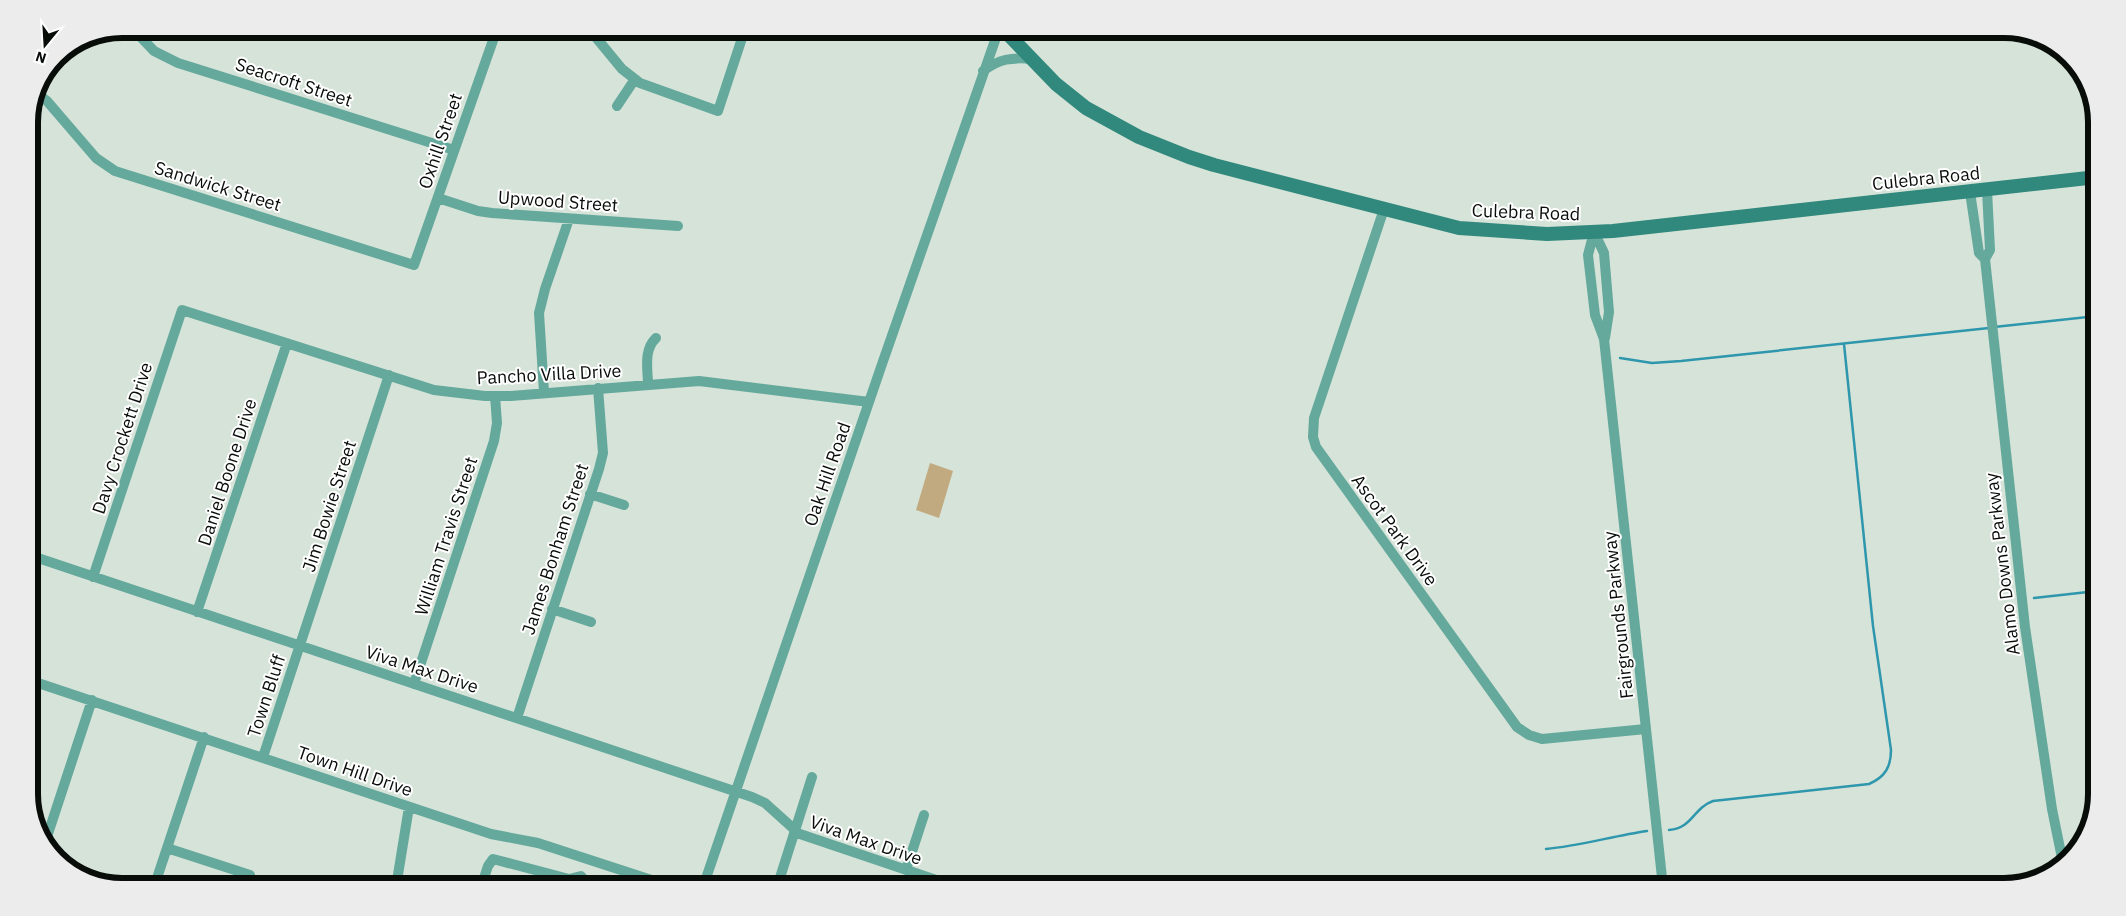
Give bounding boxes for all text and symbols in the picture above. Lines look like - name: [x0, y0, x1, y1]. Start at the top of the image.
- north arrow: [20, 20, 70, 70]
- text: N: [33, 47, 49, 67]
- street label: Seacroft Street: [233, 52, 355, 112]
- street label: Oxhill Street: [413, 90, 467, 192]
- street label: Sandwick Street: [152, 156, 284, 216]
- street label: Culebra Road: [1871, 161, 1981, 195]
- street label: Upwood Street: [497, 185, 619, 217]
- street label: Culebra Road: [1471, 199, 1581, 225]
- street label: Davy Crockett Drive: [87, 359, 157, 517]
- street label: Pancho Villa Drive: [476, 359, 622, 389]
- street label: Daniel Boone Drive: [192, 395, 262, 549]
- street label: Oak Hill Road: [798, 419, 856, 529]
- street label: Jim Bowie Street: [297, 437, 361, 575]
- street label: William Travis Street: [409, 454, 483, 618]
- street label: James Bonham Street: [516, 460, 594, 638]
- street label: Ascot Park Drive: [1347, 470, 1443, 590]
- street label: Alamo Downs Parkway: [1979, 471, 2025, 657]
- street label: Fairgrounds Parkway: [1598, 530, 1638, 700]
- street label: Viva Max Drive: [363, 640, 481, 698]
- street label: Town Bluff: [242, 651, 290, 740]
- street label: Town Hill Drive: [294, 741, 416, 802]
- street label: Viva Max Drive: [807, 810, 925, 870]

